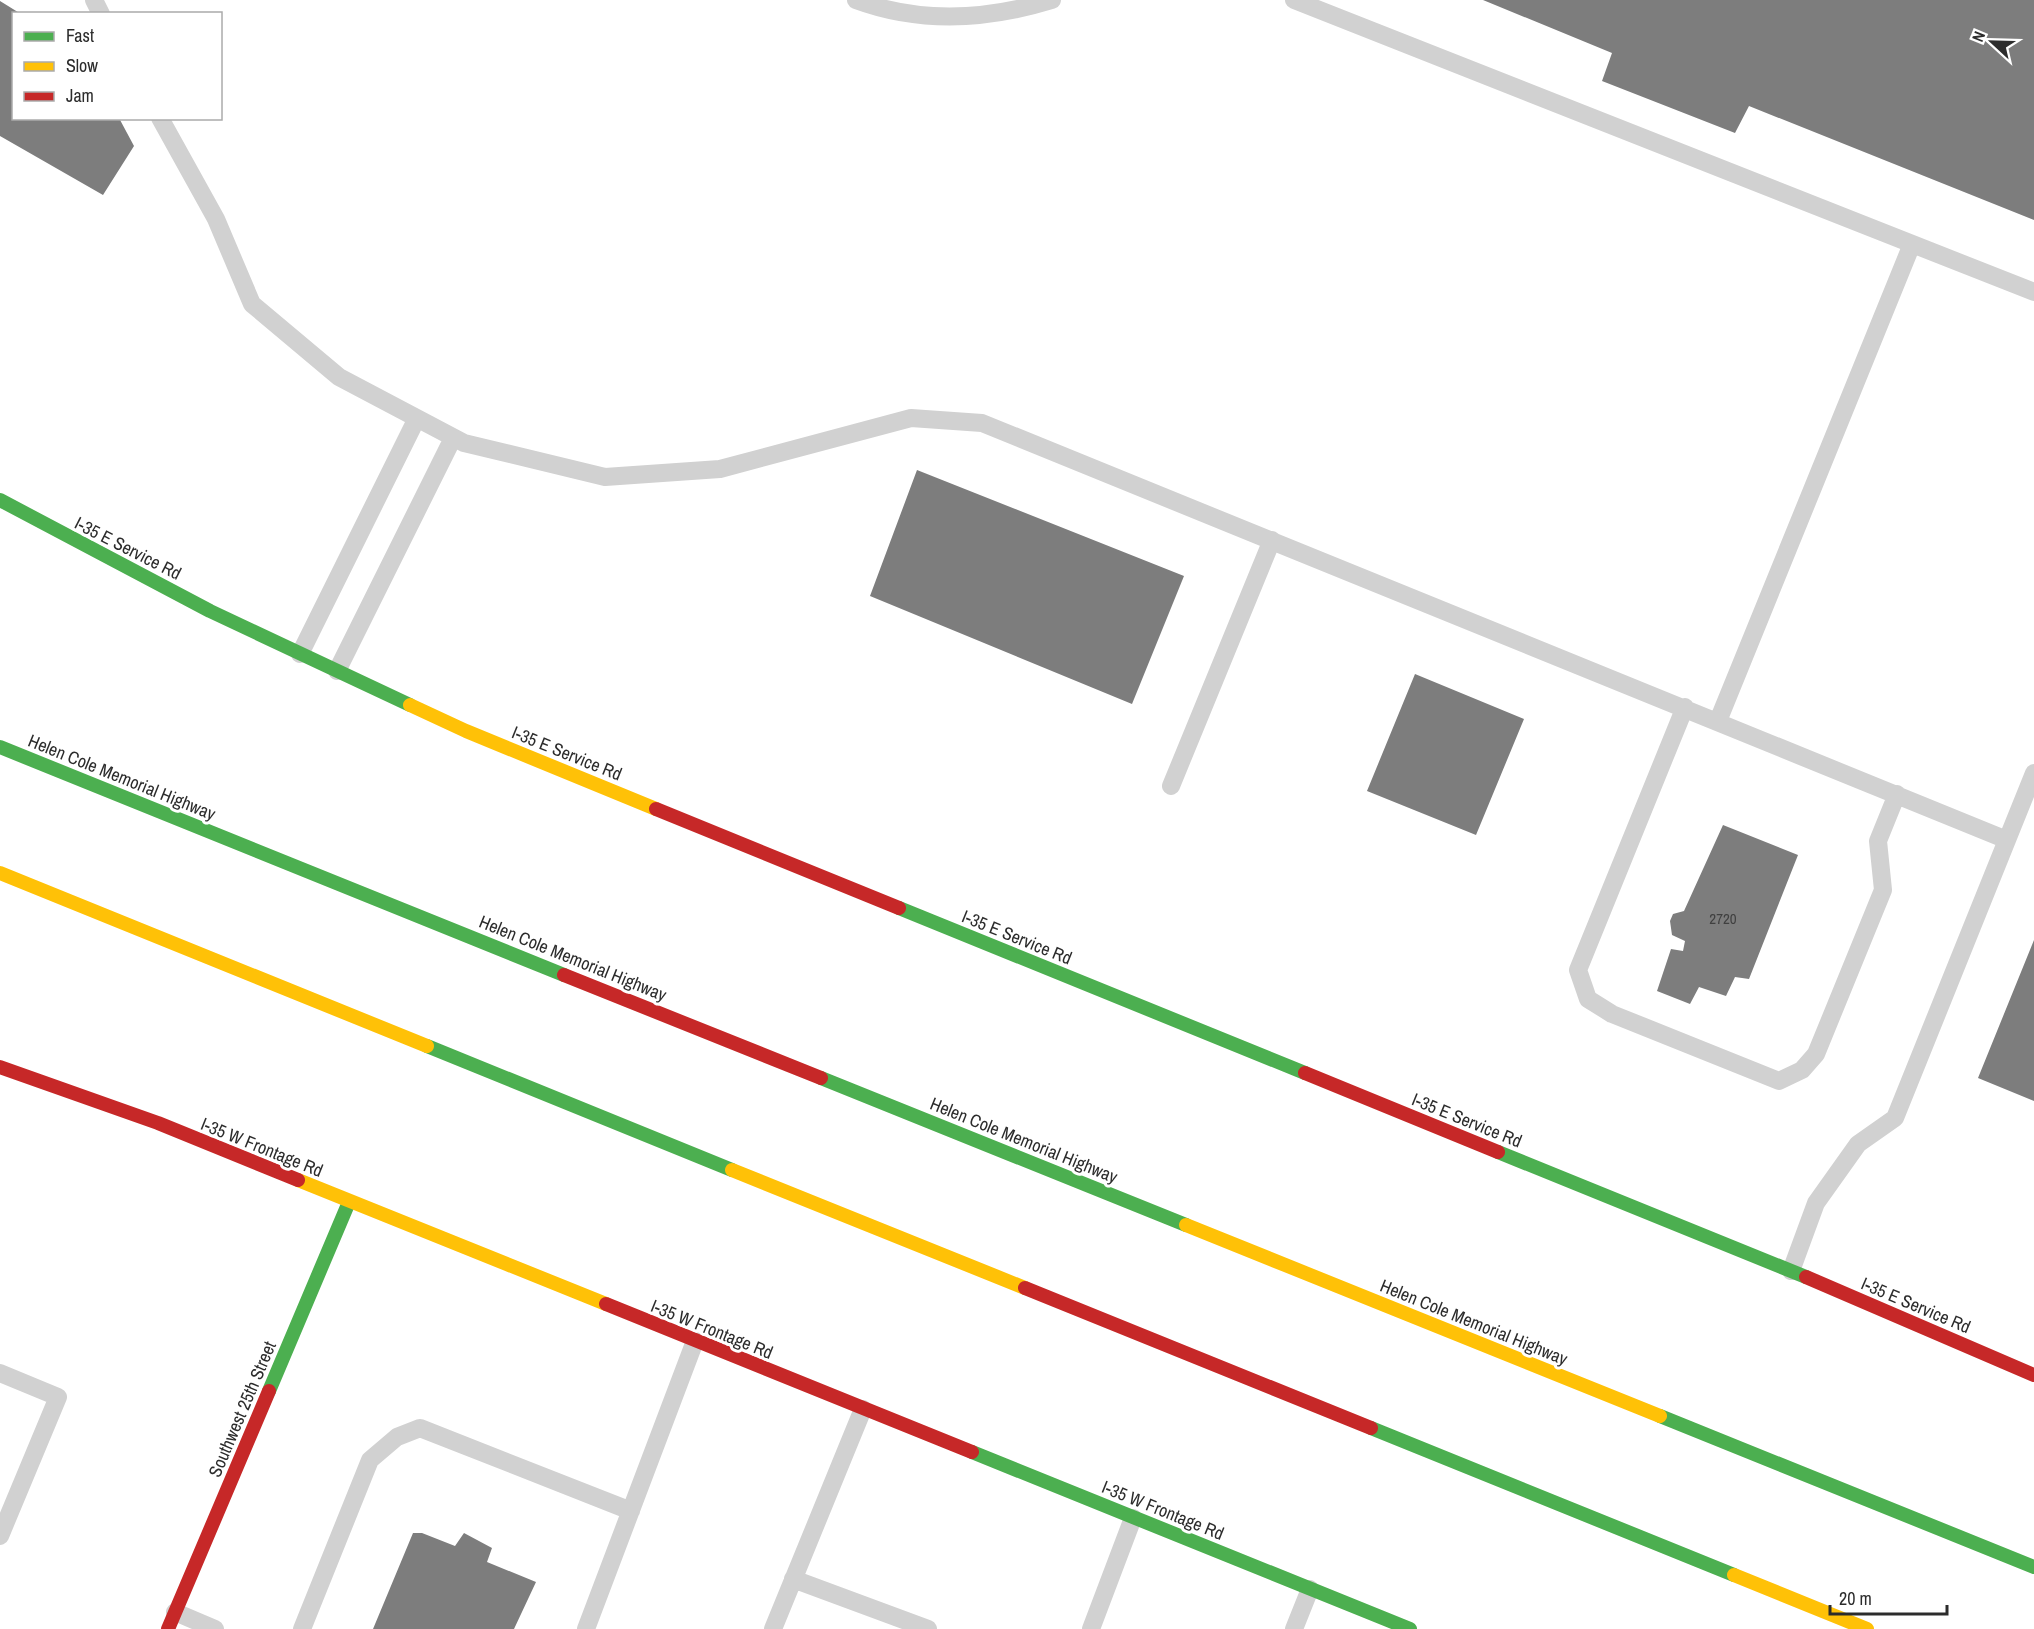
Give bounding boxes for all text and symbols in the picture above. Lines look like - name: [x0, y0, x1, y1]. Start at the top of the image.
- legend: [12, 12, 222, 120]
- north arrow: [1962, 12, 2022, 72]
- text: Fast: [66, 23, 94, 48]
- text: N: [1966, 28, 1990, 45]
- text: Slow: [66, 53, 98, 78]
- text: Jam: [66, 83, 94, 108]
- street label: I-35 E Service Rd: [70, 510, 186, 586]
- street label: I-35 E Service Rd: [508, 720, 626, 786]
- street label: Helen Cole Memorial Highway: [25, 728, 220, 826]
- street label: I-35 E Service Rd: [958, 904, 1076, 970]
- house number: 2720: [1709, 908, 1737, 929]
- street label: Helen Cole Memorial Highway: [476, 909, 671, 1007]
- street label: I-35 E Service Rd: [1408, 1087, 1526, 1153]
- street label: Helen Cole Memorial Highway: [927, 1091, 1122, 1189]
- street label: I-35 W Frontage Rd: [197, 1111, 327, 1183]
- street label: I-35 E Service Rd: [1857, 1271, 1975, 1339]
- street label: Helen Cole Memorial Highway: [1377, 1273, 1572, 1371]
- street label: I-35 W Frontage Rd: [647, 1293, 777, 1365]
- street label: Southwest 25th Street: [202, 1337, 282, 1481]
- street label: I-35 W Frontage Rd: [1098, 1474, 1228, 1546]
- scale bar: [1830, 1578, 1947, 1616]
- text: 20 m: [1839, 1586, 1872, 1611]

